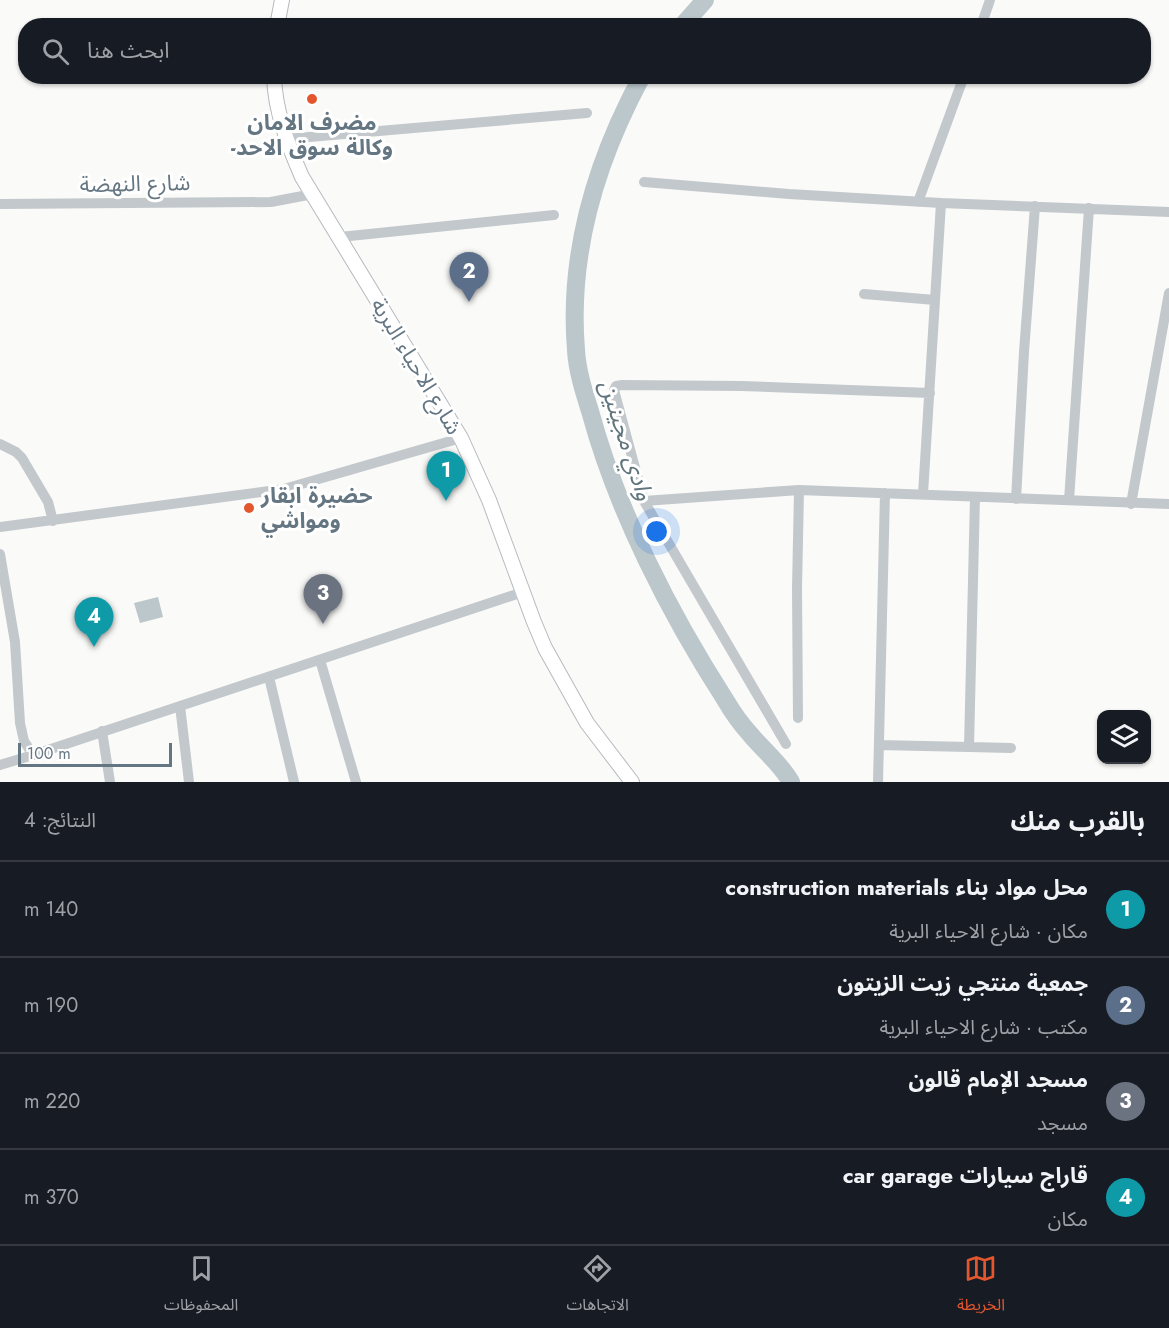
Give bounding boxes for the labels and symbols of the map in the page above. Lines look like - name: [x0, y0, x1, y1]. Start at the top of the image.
- marker: مضرف الامان -وكالة سوق الاحد: [305, 92, 319, 106]
- place label: مضرف الامان -وكالة سوق الاحد: [231, 106, 393, 163]
- street label: شارع النهضة: [79, 166, 191, 201]
- pin: 2: [450, 252, 488, 302]
- street label: شارع الاحياء البرية: [363, 292, 471, 441]
- water label: وادي مجينين: [590, 375, 663, 506]
- pin: 1: [426, 452, 466, 501]
- place label: حضيرة ابقار ومواشي: [260, 479, 373, 538]
- marker: حضيرة ابقار ومواشي: [242, 501, 256, 515]
- your location: [642, 517, 671, 546]
- pin: 3: [304, 574, 342, 624]
- pin: 4: [74, 598, 113, 647]
- scale bar: [18, 740, 172, 768]

